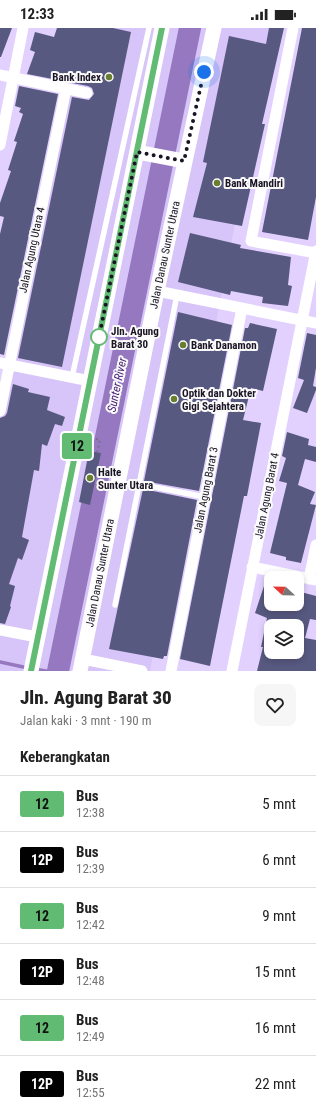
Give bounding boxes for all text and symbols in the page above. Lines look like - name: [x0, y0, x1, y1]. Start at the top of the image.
- text: 12:33: [20, 5, 54, 23]
- your location: [194, 62, 214, 82]
- place label: Bank Index: [52, 71, 101, 84]
- marker: Bank Index: [104, 72, 114, 82]
- place label: Bank Mandiri: [225, 177, 283, 190]
- marker: Bank Mandiri: [212, 178, 222, 188]
- street label: Jalan Danau Sunter Utara: [147, 200, 183, 310]
- street label: Jalan Agung Utara 4: [17, 205, 48, 294]
- place label: Jln. Agung Barat 30: [111, 325, 159, 351]
- marker: Jln. Agung Barat 30: [90, 328, 108, 346]
- place label: Bank Danamon: [191, 339, 257, 352]
- marker: Bank Danamon: [178, 340, 188, 350]
- water label: Sunter River: [104, 356, 130, 413]
- place label: Optik dan Dokter Gigi Sejahtera: [182, 387, 256, 413]
- marker: Optik dan Dokter Gigi Sejahtera: [169, 394, 179, 404]
- line badge: 12: [59, 433, 95, 459]
- text: 12: [70, 438, 84, 454]
- street label: Jalan Agung Barat 3: [191, 446, 221, 534]
- street label: Jalan Agung Barat 4: [252, 451, 282, 540]
- place label: Halte Sunter Utara: [98, 466, 153, 492]
- marker: Halte Sunter Utara: [85, 473, 95, 483]
- street label: Jalan Danau Sunter Utara: [83, 518, 117, 628]
- north arrow: [264, 571, 304, 611]
- map controls: [264, 571, 304, 659]
- button: layers: [264, 619, 304, 659]
- button: heart: [254, 684, 296, 726]
- text: Jln. Agung Barat 30: [20, 686, 172, 709]
- text: Jalan kaki · 3 mnt · 190 m: [20, 713, 152, 728]
- text: Keberangkatan: [20, 748, 110, 766]
- text: Bus: [76, 787, 99, 805]
- text: 5 mnt: [262, 795, 296, 813]
- text: 12: [35, 796, 49, 812]
- text: 12:38: [76, 805, 105, 820]
- text: Bus: [76, 843, 99, 861]
- text: 6 mnt: [262, 851, 296, 869]
- text: 12P: [31, 852, 53, 868]
- text: 12:39: [76, 861, 105, 876]
- text: Bus: [76, 899, 99, 917]
- text: 9 mnt: [262, 907, 296, 925]
- text: 12: [35, 908, 49, 924]
- text: 12:42: [76, 917, 105, 932]
- text: Bus: [76, 955, 99, 973]
- text: 15 mnt: [255, 963, 296, 981]
- text: 12P: [31, 964, 53, 980]
- text: 12:48: [76, 973, 105, 988]
- text: Bus: [76, 1011, 99, 1029]
- text: 16 mnt: [255, 1019, 296, 1037]
- text: 12: [35, 1020, 49, 1036]
- text: 12:49: [76, 1029, 105, 1044]
- text: Bus: [76, 1067, 99, 1085]
- text: 22 mnt: [255, 1075, 296, 1093]
- text: 12P: [31, 1076, 53, 1092]
- text: 12:55: [76, 1085, 105, 1100]

